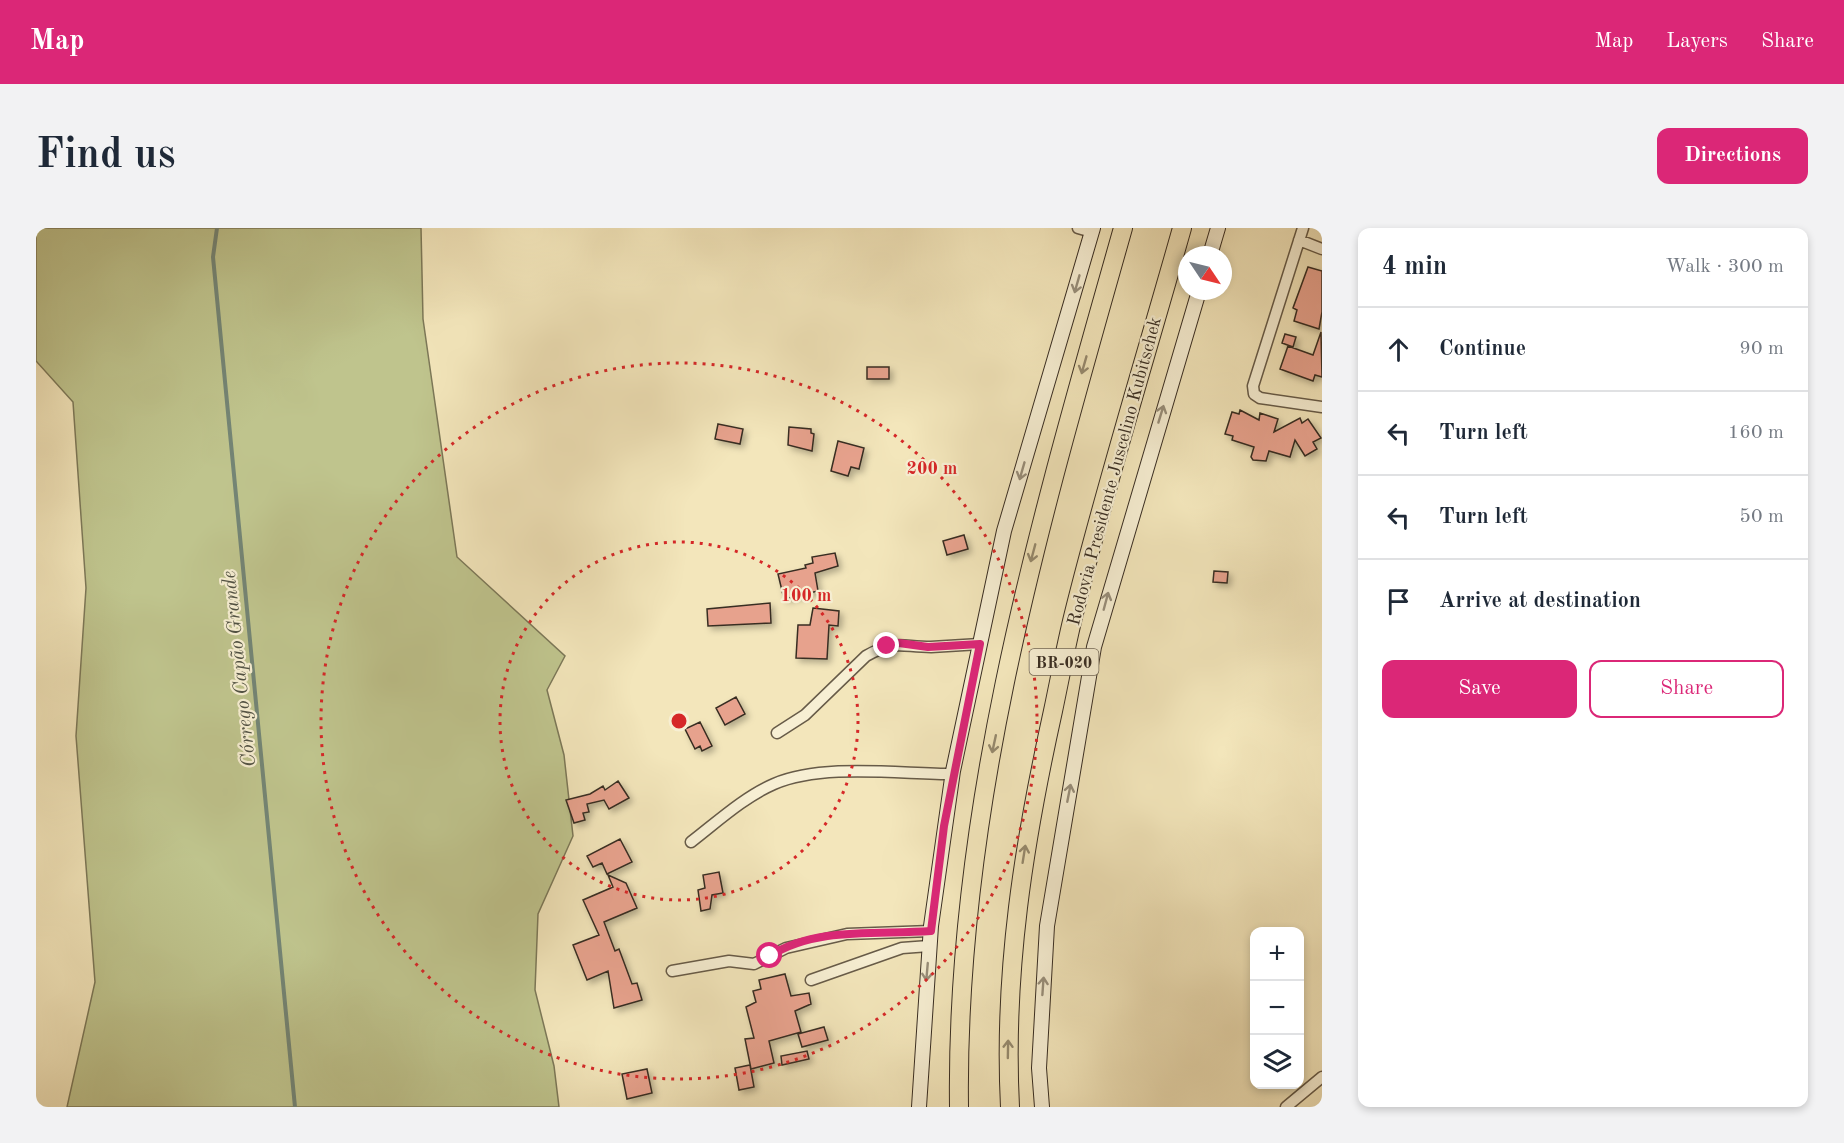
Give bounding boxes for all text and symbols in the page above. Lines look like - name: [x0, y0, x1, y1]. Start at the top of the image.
- text: Map: [30, 28, 84, 56]
- text: Map: [1594, 31, 1633, 52]
- text: Layers: [1666, 31, 1728, 52]
- text: Share: [1761, 31, 1814, 52]
- button: Directions: [1657, 128, 1808, 184]
- text: Find us: [36, 135, 175, 177]
- north arrow: [1178, 246, 1232, 300]
- text: 4 min: [1382, 254, 1447, 280]
- text: Walk · 300 m: [1665, 257, 1784, 277]
- one-way arrow: [1071, 274, 1082, 293]
- street label: Rodovia Presidente Juscelino Kubitschek: [1065, 315, 1165, 627]
- icon: ahead: [1382, 333, 1415, 366]
- text: Continue: [1439, 338, 1526, 360]
- text: 90 m: [1739, 339, 1784, 359]
- one-way arrow: [1078, 355, 1089, 374]
- one-way arrow: [1157, 405, 1168, 424]
- icon: left: [1382, 417, 1415, 450]
- text: Turn left: [1439, 422, 1528, 444]
- text: 160 m: [1728, 423, 1784, 443]
- text: 200 m: [907, 460, 957, 478]
- one-way arrow: [1016, 461, 1027, 480]
- icon: left: [1382, 501, 1415, 534]
- text: Turn left: [1439, 506, 1528, 528]
- text: 50 m: [1739, 507, 1784, 527]
- one-way arrow: [1027, 543, 1038, 562]
- water label: Córrego Capão Grande: [220, 570, 260, 768]
- icon: arrive: [1382, 585, 1415, 618]
- text: 100 m: [781, 587, 831, 605]
- text: Arrive at destination: [1439, 590, 1641, 612]
- one-way arrow: [1100, 592, 1112, 611]
- route end: [873, 632, 899, 658]
- road number: BR-020: [1030, 649, 1098, 675]
- button: Save: [1382, 660, 1577, 718]
- button: Share: [1589, 660, 1784, 718]
- centre of rings: [669, 711, 689, 731]
- one-way arrow: [987, 734, 999, 753]
- one-way arrow: [1064, 783, 1075, 803]
- one-way arrow: [1019, 845, 1030, 865]
- map controls: [1250, 927, 1304, 1089]
- button: +: [1250, 927, 1304, 981]
- route start: [756, 942, 782, 968]
- one-way arrow: [921, 961, 932, 981]
- one-way arrow: [1038, 976, 1049, 996]
- button: −: [1250, 981, 1304, 1035]
- button: layers: [1250, 1035, 1304, 1089]
- one-way arrow: [1002, 1039, 1014, 1059]

